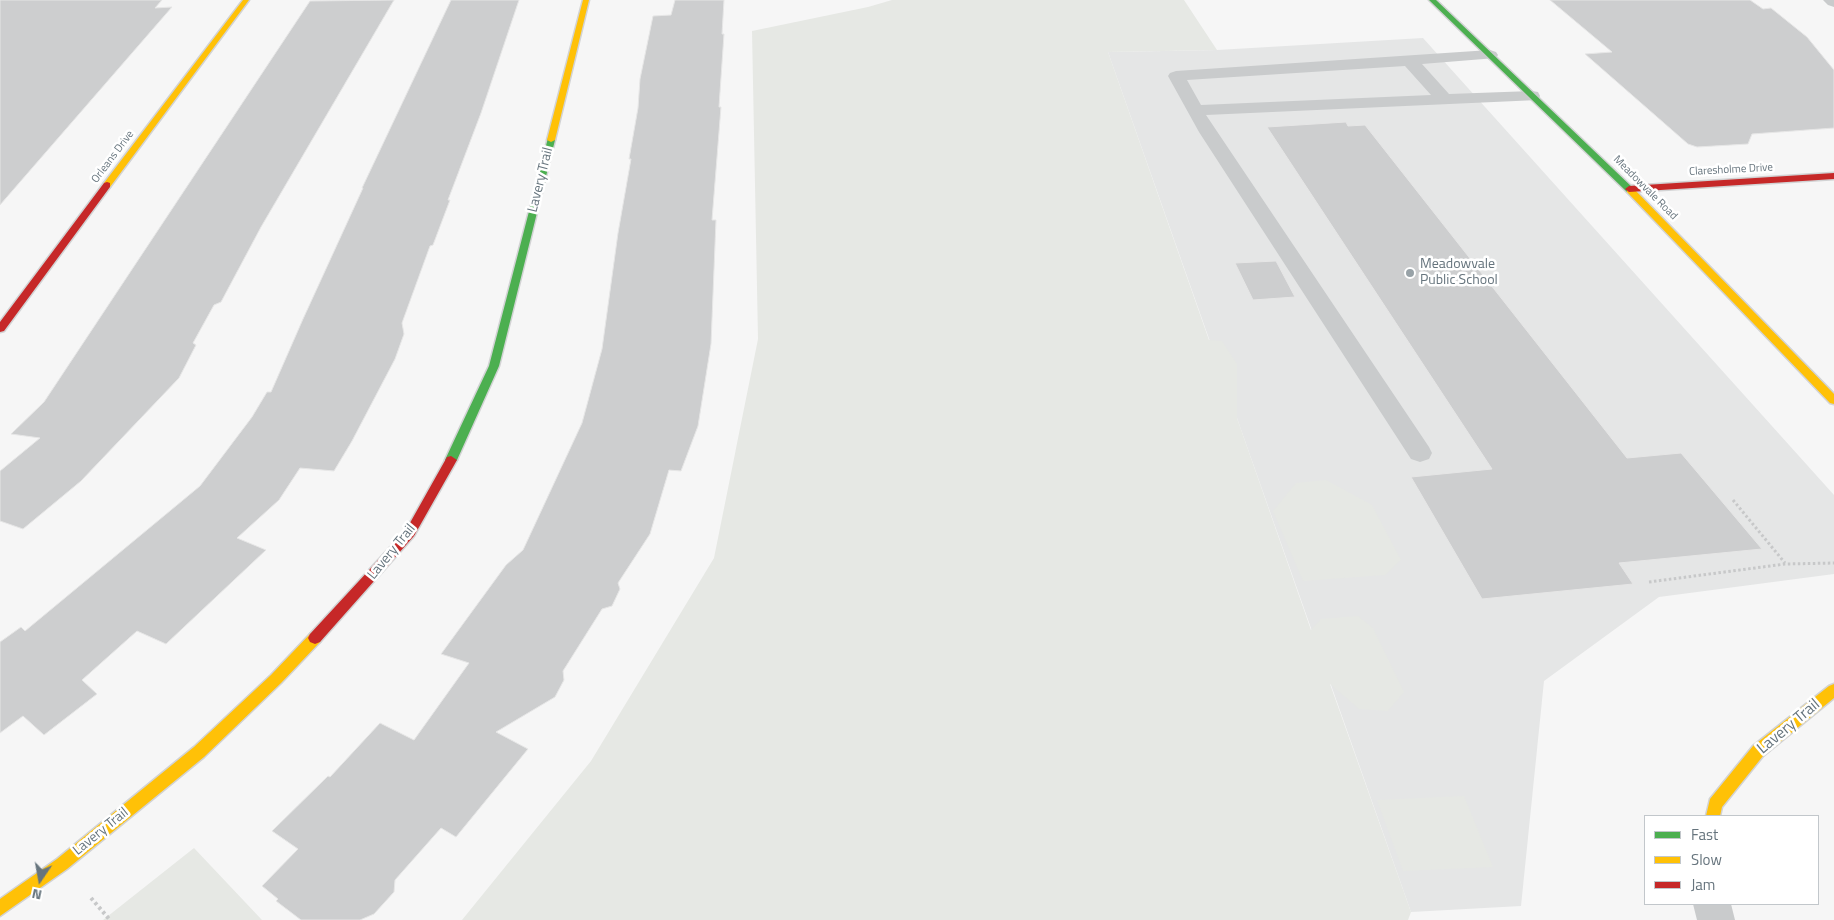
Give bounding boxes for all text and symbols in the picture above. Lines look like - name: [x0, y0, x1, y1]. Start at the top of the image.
- street label: Orleans Drive: [89, 128, 137, 186]
- street label: Lavery Trail: [525, 146, 557, 214]
- street label: Meadowvale Road: [1610, 153, 1680, 223]
- street label: Claresholme Drive: [1689, 161, 1773, 179]
- place label: Meadowvale Public School: [1420, 257, 1498, 290]
- marker: Meadowvale Public School: [1404, 267, 1416, 279]
- street label: Lavery Trail: [365, 521, 419, 583]
- street label: Lavery Trail: [1754, 695, 1824, 759]
- street label: Lavery Trail: [70, 805, 132, 859]
- legend: [1644, 815, 1819, 905]
- text: Fast: [1691, 823, 1718, 846]
- text: Slow: [1691, 848, 1722, 871]
- north arrow: [15, 855, 65, 905]
- text: Jam: [1691, 873, 1715, 896]
- text: N: [30, 884, 44, 906]

